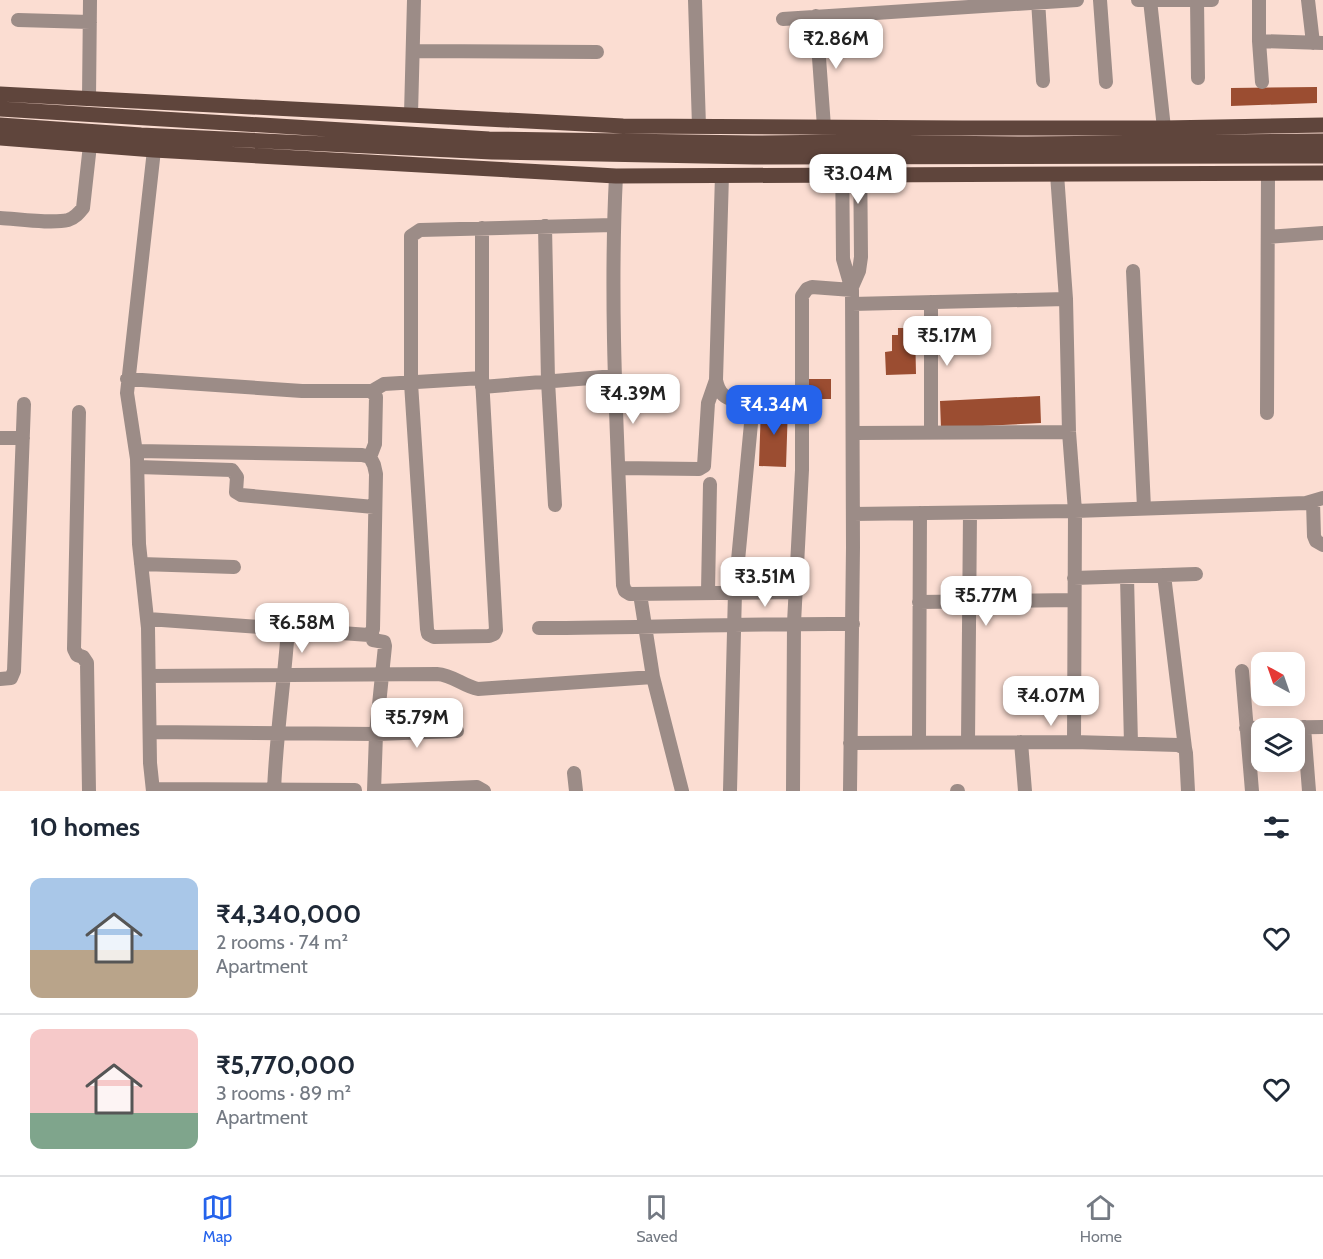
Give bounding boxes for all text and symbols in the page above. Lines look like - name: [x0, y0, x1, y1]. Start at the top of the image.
- pin: ₹2.86M: [787, 19, 885, 70]
- text: ₹2.86M: [803, 26, 869, 50]
- pin: ₹3.04M: [809, 154, 907, 205]
- text: ₹3.04M: [823, 161, 893, 185]
- pin: ₹5.17M: [898, 316, 996, 367]
- text: ₹5.17M: [917, 323, 977, 347]
- pin: ₹4.39M: [584, 374, 682, 425]
- text: ₹4.39M: [600, 381, 666, 405]
- pin: ₹4.34M: [725, 385, 823, 436]
- text: ₹4.34M: [740, 392, 808, 416]
- pin: ₹3.51M: [716, 557, 814, 608]
- text: ₹3.51M: [735, 564, 795, 588]
- pin: ₹5.77M: [937, 576, 1035, 627]
- text: ₹5.77M: [955, 583, 1017, 607]
- pin: ₹6.58M: [253, 603, 351, 654]
- text: ₹6.58M: [269, 610, 335, 634]
- north arrow: [1251, 652, 1305, 706]
- map controls: [1251, 652, 1305, 772]
- pin: ₹4.07M: [1002, 676, 1100, 727]
- text: ₹4.07M: [1017, 683, 1085, 707]
- pin: ₹5.79M: [368, 698, 466, 749]
- text: ₹5.79M: [385, 705, 449, 729]
- button: layers: [1251, 718, 1305, 772]
- text: 10 homes: [30, 811, 140, 843]
- icon: filters: [1260, 811, 1293, 844]
- text: ₹4,340,000: [216, 898, 361, 930]
- icon: home: [78, 902, 150, 974]
- icon: heart: [1260, 922, 1293, 955]
- text: 2 rooms · 74 m²: [216, 930, 348, 954]
- text: Apartment: [216, 954, 308, 978]
- text: ₹5,770,000: [216, 1049, 355, 1081]
- icon: home: [78, 1053, 150, 1125]
- icon: heart: [1260, 1073, 1293, 1106]
- text: 3 rooms · 89 m²: [216, 1081, 351, 1105]
- text: Apartment: [216, 1105, 308, 1129]
- tab: Map: [201, 1191, 234, 1246]
- tab: Saved: [636, 1191, 678, 1246]
- tab: Home: [1080, 1191, 1122, 1246]

